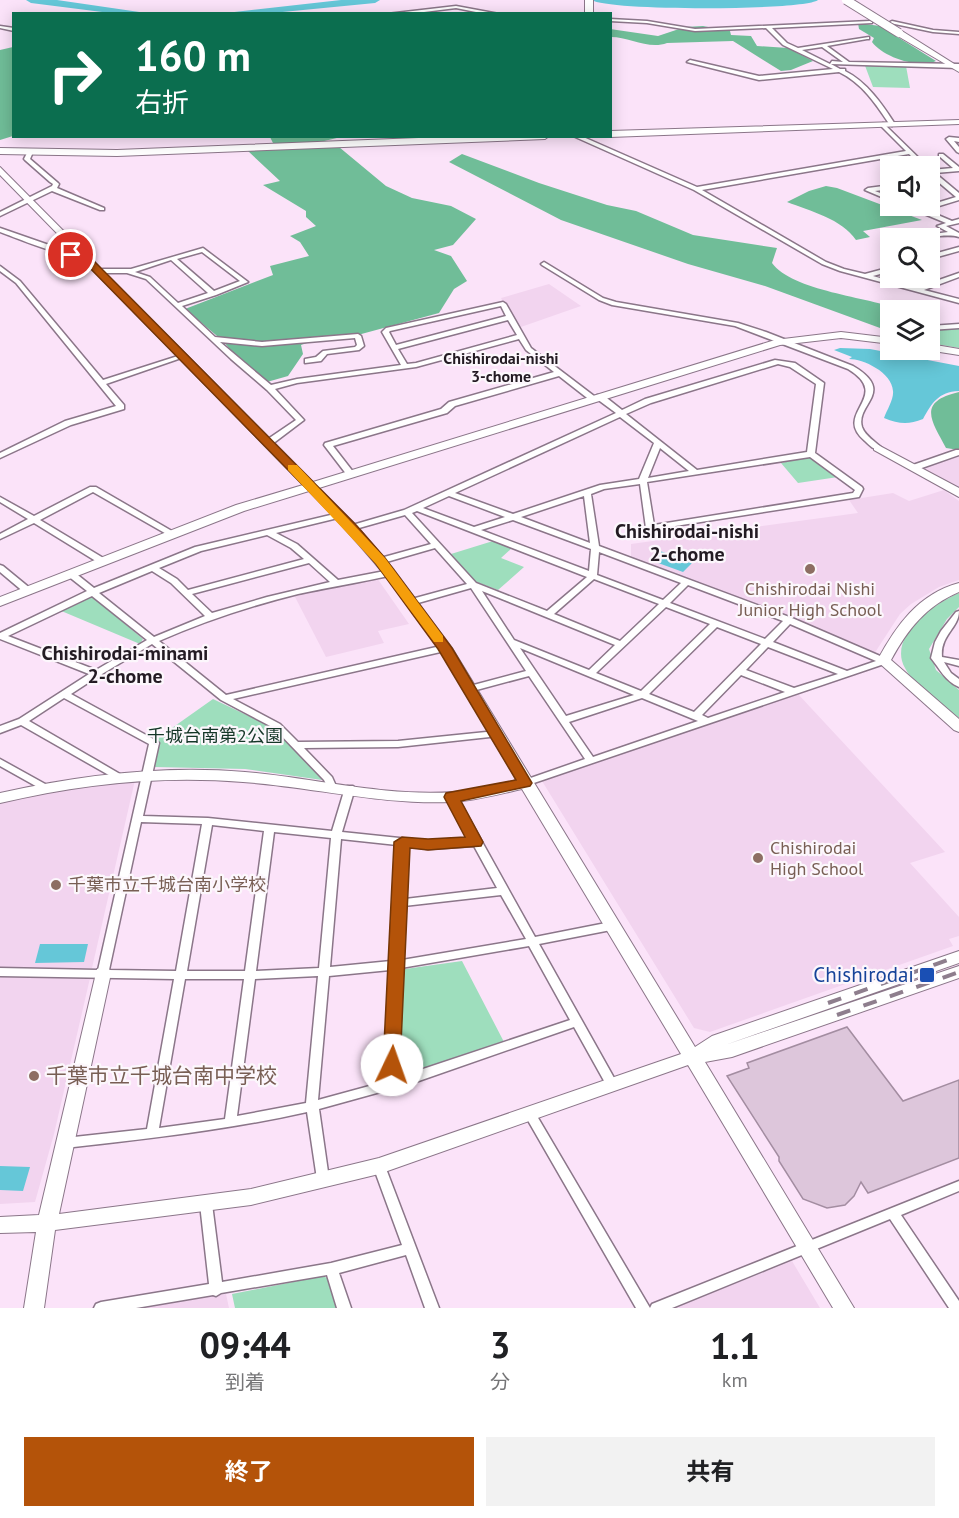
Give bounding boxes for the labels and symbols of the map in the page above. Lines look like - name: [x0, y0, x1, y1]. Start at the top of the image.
- pin: [45, 229, 96, 280]
- district label: Chishirodai-nishi 3-chome: [443, 348, 559, 386]
- district label: Chishirodai-nishi 2-chome: [615, 518, 759, 567]
- marker: Chishirodai Nishi Junior High School: [803, 562, 817, 576]
- place label: Chishirodai Nishi Junior High School: [737, 577, 882, 621]
- district label: Chishirodai-minami 2-chome: [42, 640, 209, 689]
- park label: 千城台南第2公園: [147, 724, 283, 747]
- place label: Chishirodai High School: [770, 836, 864, 880]
- marker: Chishirodai High School: [751, 851, 765, 865]
- place label: 千葉市立千城台南小学校: [68, 873, 266, 896]
- marker: 千葉市立千城台南小学校: [49, 878, 63, 892]
- place label: Chishirodai: [813, 961, 914, 988]
- marker: Chishirodai: [918, 966, 936, 984]
- position arrow: [360, 1033, 424, 1097]
- place label: 千葉市立千城台南中学校: [46, 1062, 277, 1089]
- marker: 千葉市立千城台南中学校: [27, 1069, 41, 1083]

